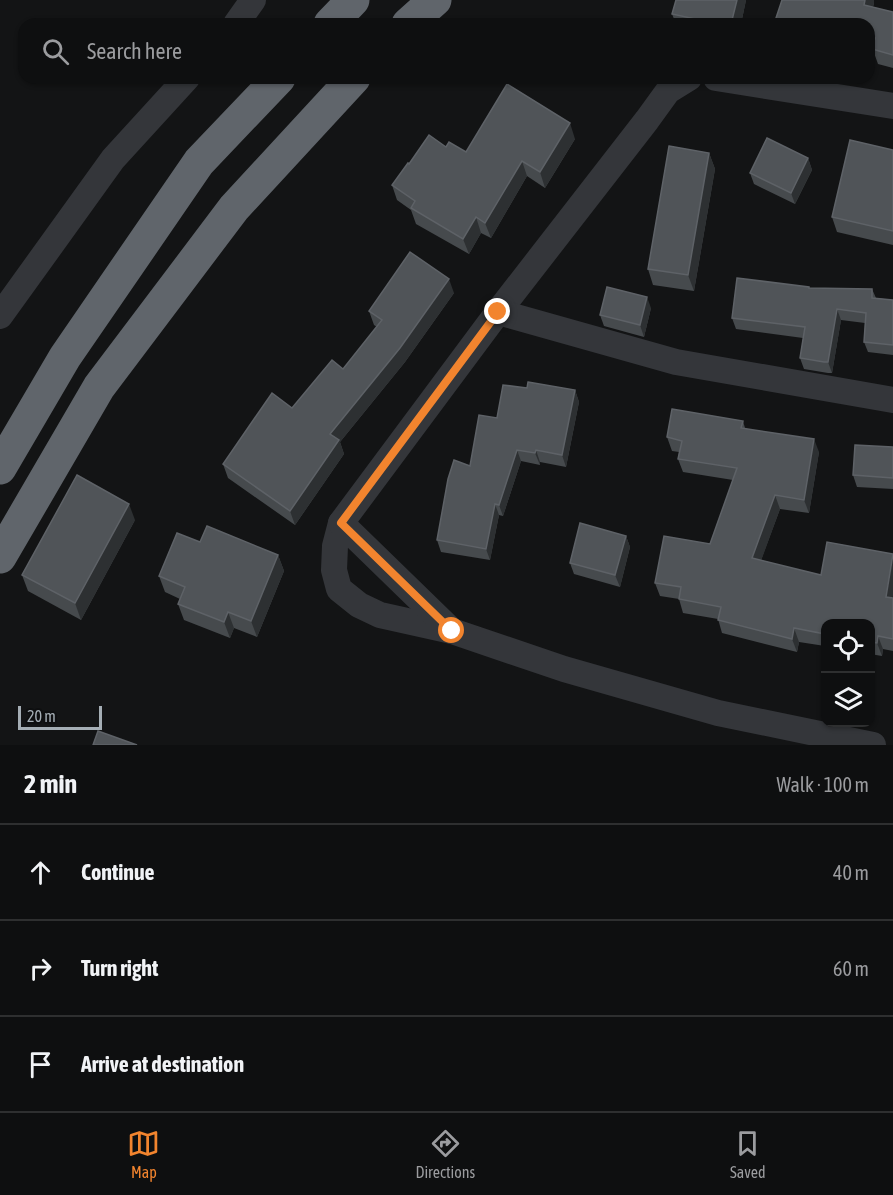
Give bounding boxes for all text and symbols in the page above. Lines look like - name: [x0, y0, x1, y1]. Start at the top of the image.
- search box: [18, 18, 875, 84]
- icon: search: [39, 35, 72, 68]
- text: Search here: [87, 38, 182, 64]
- route end: [484, 298, 510, 324]
- route start: [438, 617, 464, 643]
- map controls: [821, 619, 875, 727]
- button: locate: [821, 619, 875, 673]
- button: layers: [821, 673, 875, 727]
- scale bar: [18, 703, 102, 730]
- text: 20 m: [27, 707, 56, 725]
- text: 2 min: [24, 769, 77, 799]
- text: Walk · 100 m: [777, 773, 869, 796]
- icon: ahead: [24, 856, 57, 889]
- text: Continue: [81, 859, 155, 885]
- text: 40 m: [833, 861, 869, 884]
- icon: right: [24, 952, 57, 985]
- text: Turn right: [81, 955, 158, 981]
- text: 60 m: [833, 957, 869, 980]
- icon: arrive: [24, 1048, 57, 1081]
- text: Arrive at destination: [81, 1051, 244, 1077]
- tab: Map: [127, 1127, 160, 1181]
- tab: Directions: [415, 1127, 475, 1181]
- tab: Saved: [730, 1127, 765, 1181]

